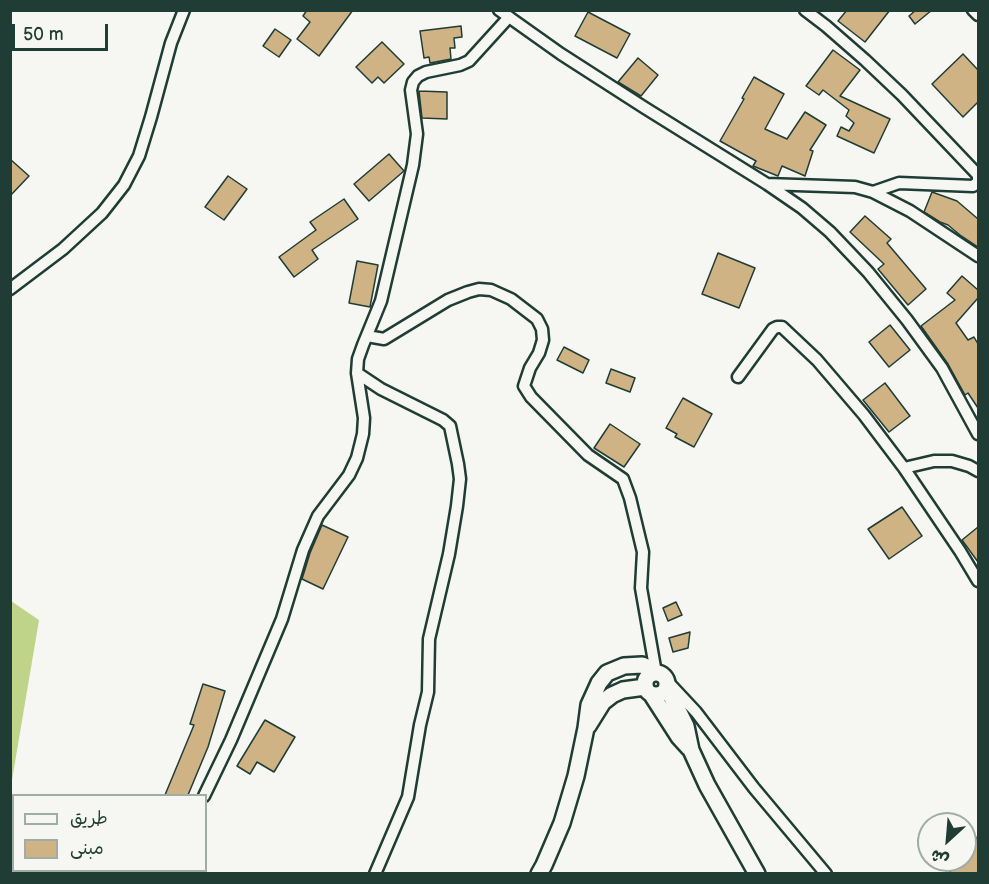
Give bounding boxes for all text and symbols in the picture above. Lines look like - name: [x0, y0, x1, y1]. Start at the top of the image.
- scale bar: [15, 12, 111, 50]
- text: 50 m: [23, 24, 64, 45]
- legend: [12, 794, 207, 872]
- text: طريق: [70, 808, 108, 829]
- north arrow: [917, 812, 977, 872]
- text: مبنى: [70, 838, 104, 859]
- text: ش: [928, 844, 952, 869]

